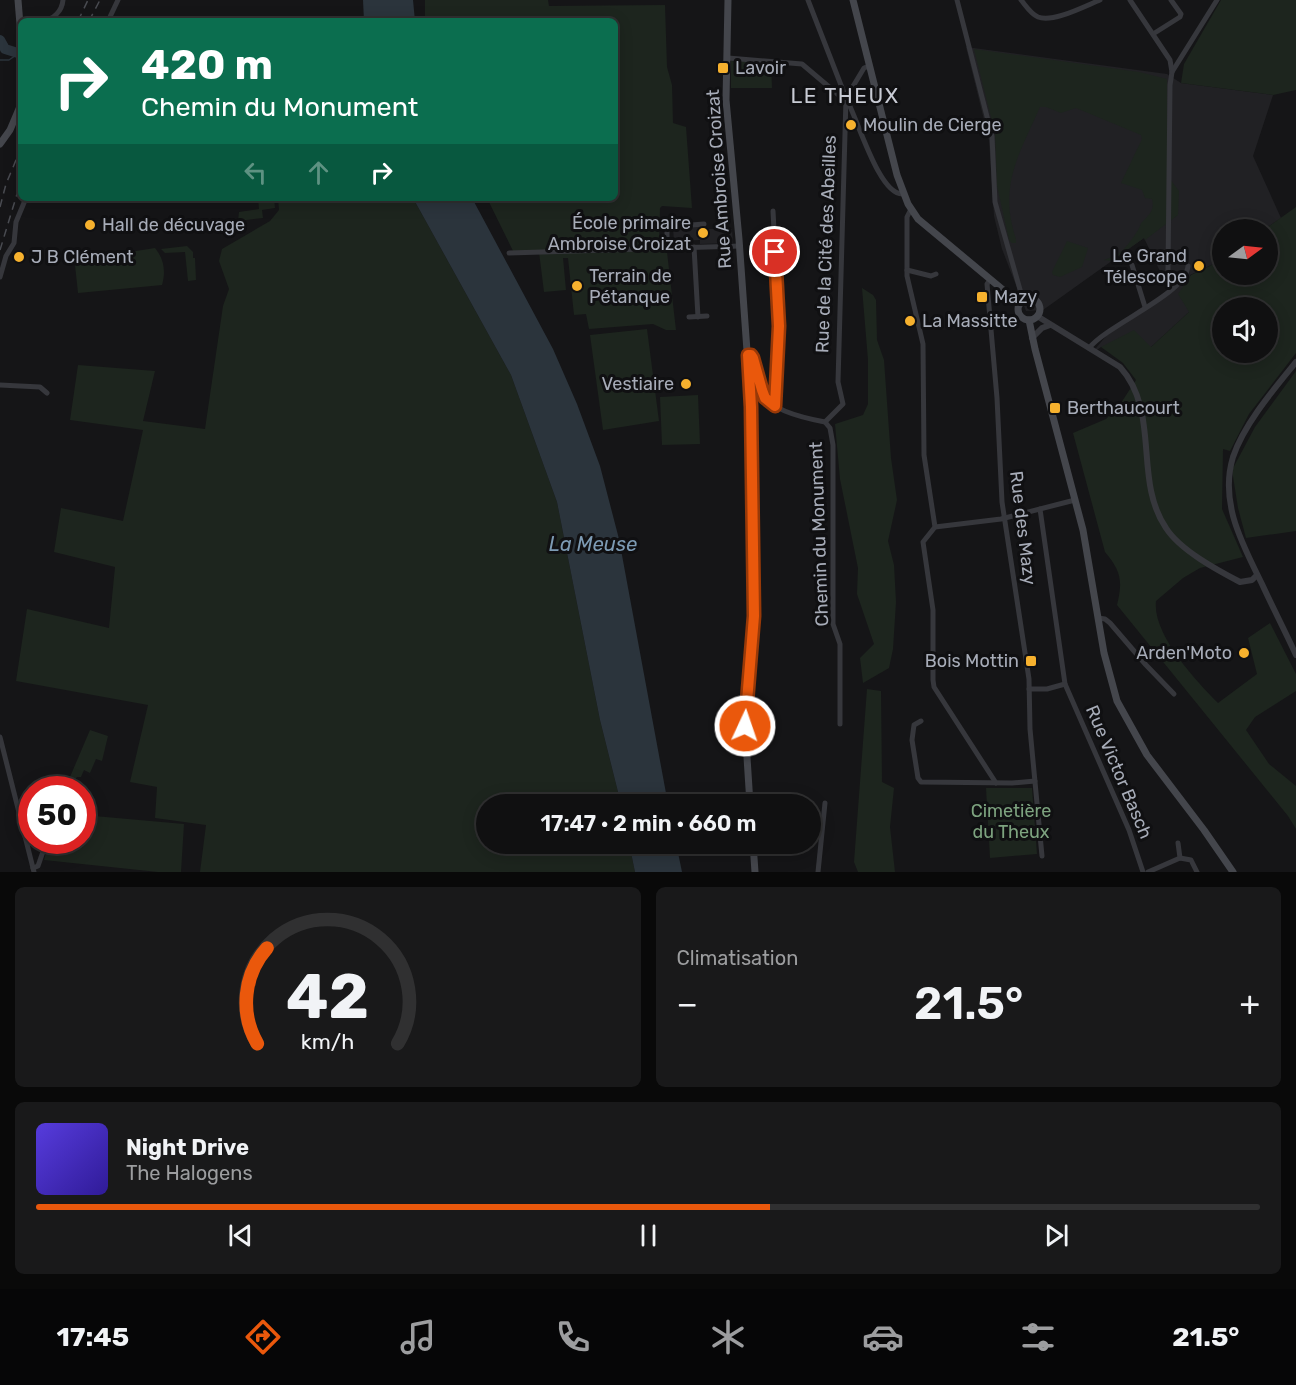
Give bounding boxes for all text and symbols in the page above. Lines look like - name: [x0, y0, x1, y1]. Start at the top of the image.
- text: 420 m: [141, 40, 273, 90]
- icon: right: [42, 42, 120, 120]
- place label: Lavoir: [735, 57, 786, 79]
- marker: Lavoir: [716, 61, 730, 75]
- district label: LE THEUX: [790, 83, 900, 108]
- street label: Rue Ambroise Croizat: [702, 89, 736, 269]
- text: Chemin du Monument: [141, 91, 418, 123]
- place label: Moulin de Cierge: [863, 114, 1002, 136]
- marker: Moulin de Cierge: [844, 118, 858, 132]
- street label: Rue de la Cité des Abeilles: [811, 135, 841, 353]
- icon: left: [239, 156, 272, 189]
- icon: ahead: [302, 156, 335, 189]
- icon: right: [365, 156, 398, 189]
- place label: École primaire Ambroise Croizat: [548, 212, 691, 255]
- place label: Hall de décuvage: [102, 214, 245, 236]
- marker: Hall de décuvage: [83, 218, 97, 232]
- north arrow: [1212, 219, 1278, 285]
- map controls: [1212, 219, 1278, 363]
- marker: École primaire Ambroise Croizat: [696, 226, 710, 240]
- pin: [749, 226, 800, 277]
- icon: arrive: [758, 235, 791, 268]
- place label: Le Grand Télescope: [1104, 245, 1187, 288]
- place label: J B Clément: [31, 246, 134, 268]
- marker: J B Clément: [12, 250, 26, 264]
- marker: Le Grand Télescope: [1192, 259, 1206, 273]
- place label: Terrain de Pétanque: [589, 265, 672, 308]
- marker: Terrain de Pétanque: [570, 279, 584, 293]
- place label: Mazy: [994, 286, 1037, 308]
- marker: Mazy: [975, 290, 989, 304]
- button: sound: [1212, 297, 1278, 363]
- place label: La Massitte: [922, 310, 1018, 332]
- marker: La Massitte: [903, 314, 917, 328]
- place label: Vestiaire: [601, 373, 674, 395]
- marker: Vestiaire: [679, 377, 693, 391]
- place label: Berthaucourt: [1067, 397, 1180, 419]
- marker: Berthaucourt: [1048, 401, 1062, 415]
- street label: Chemin du Monument: [805, 441, 833, 627]
- street label: Rue des Mazy: [1005, 470, 1041, 586]
- water label: La Meuse: [549, 532, 637, 556]
- place label: Arden'Moto: [1136, 642, 1232, 664]
- marker: Arden'Moto: [1237, 646, 1251, 660]
- place label: Bois Mottin: [925, 650, 1019, 672]
- marker: Bois Mottin: [1024, 654, 1038, 668]
- position arrow: [713, 694, 777, 758]
- street label: Rue Victor Basch: [1081, 702, 1157, 842]
- speed limit sign: 50: [18, 776, 96, 854]
- park label: Cimetière du Theux: [971, 800, 1051, 843]
- text: 17:47 · 2 min · 660 m: [541, 810, 756, 837]
- text: Climatisation: [677, 946, 798, 970]
- text: 42: [286, 960, 369, 1034]
- text: 21.5°: [914, 977, 1023, 1030]
- text: −: [677, 984, 698, 1023]
- text: +: [1239, 984, 1260, 1023]
- text: km/h: [301, 1029, 355, 1054]
- text: Night Drive: [126, 1134, 249, 1161]
- text: The Halogens: [126, 1161, 253, 1185]
- icon: previous: [224, 1219, 257, 1252]
- icon: pause: [632, 1219, 665, 1252]
- icon: next: [1040, 1219, 1073, 1252]
- icon: directions: [242, 1316, 284, 1358]
- icon: music: [397, 1316, 439, 1358]
- icon: phone: [552, 1316, 594, 1358]
- icon: climate: [707, 1316, 749, 1358]
- icon: car: [862, 1316, 904, 1358]
- icon: filters: [1017, 1316, 1059, 1358]
- text: 17:45: [57, 1321, 129, 1353]
- text: 21.5°: [1172, 1321, 1239, 1353]

